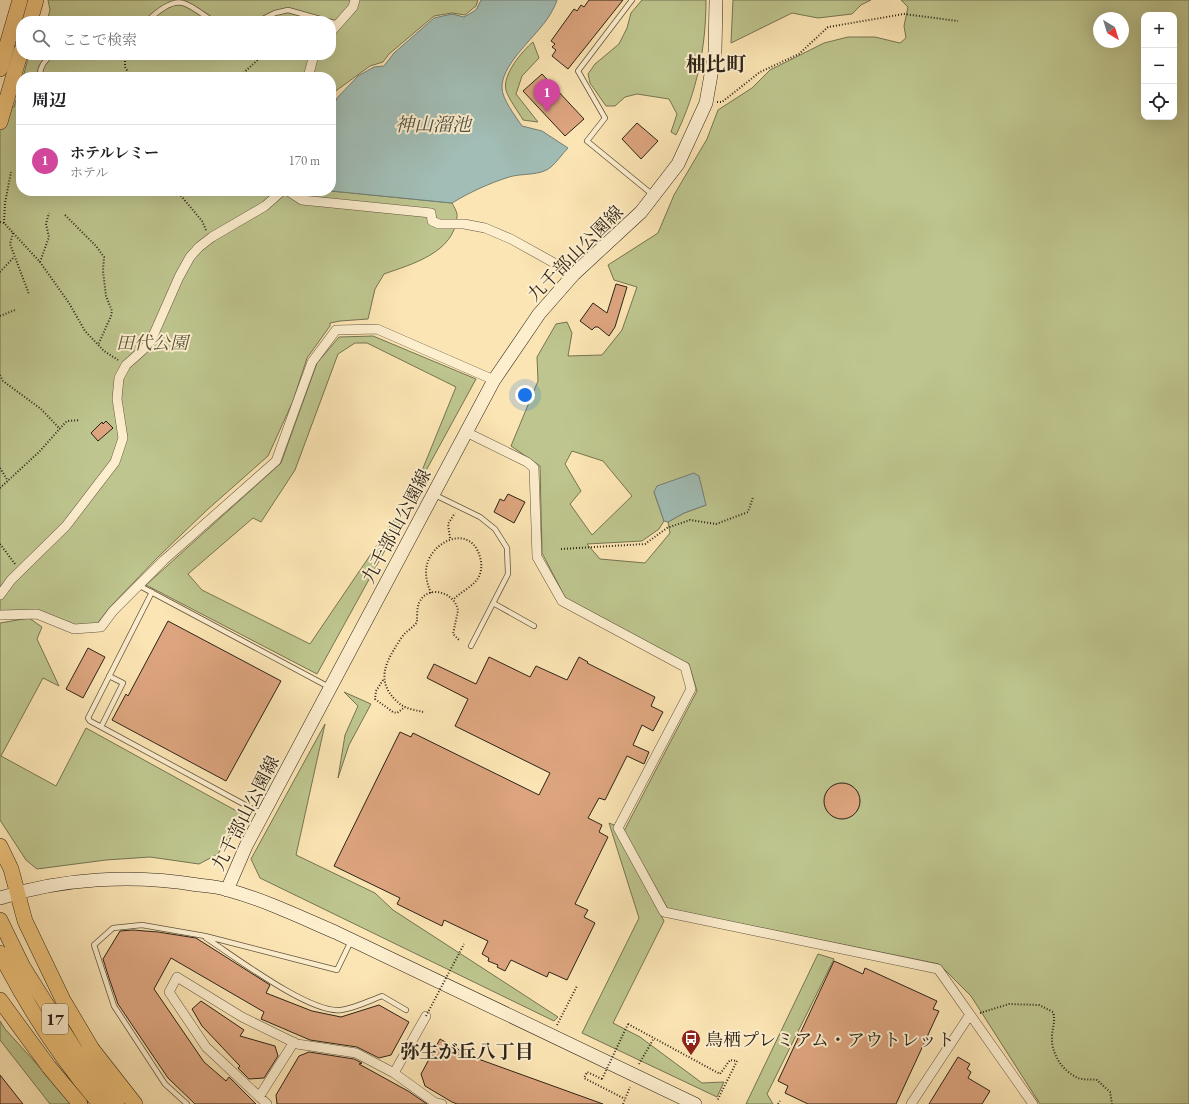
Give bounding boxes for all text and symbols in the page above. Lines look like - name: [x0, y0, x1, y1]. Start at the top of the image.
- north arrow: [1093, 12, 1129, 48]
- map controls: [1141, 12, 1177, 120]
- button: +: [1141, 12, 1177, 48]
- search box: [16, 16, 336, 60]
- icon: search: [30, 27, 52, 49]
- text: ここで検索: [62, 30, 137, 49]
- button: −: [1141, 48, 1177, 84]
- district label: 柚比町: [686, 51, 747, 77]
- pin: 1: [534, 79, 560, 112]
- button: locate: [1141, 84, 1177, 120]
- text: 周辺: [32, 89, 66, 111]
- water label: 神山溜池: [395, 112, 473, 137]
- text: ホテルレミー: [70, 143, 159, 162]
- text: 1: [42, 152, 48, 169]
- text: 170 m: [289, 152, 320, 169]
- text: ホテル: [70, 164, 108, 181]
- street label: 九千部山公園線: [522, 200, 628, 306]
- park label: 田代公園: [116, 331, 191, 354]
- your location: [515, 385, 535, 405]
- street label: 九千部山公園線: [356, 465, 436, 587]
- street label: 九千部山公園線: [206, 752, 284, 874]
- road number: 17: [42, 1004, 68, 1034]
- bus stop icon: 鳥栖プレミアム・アウトレット: [680, 1028, 702, 1056]
- place label: 鳥栖プレミアム・アウトレット: [705, 1028, 955, 1051]
- district label: 弥生が丘八丁目: [400, 1039, 534, 1064]

